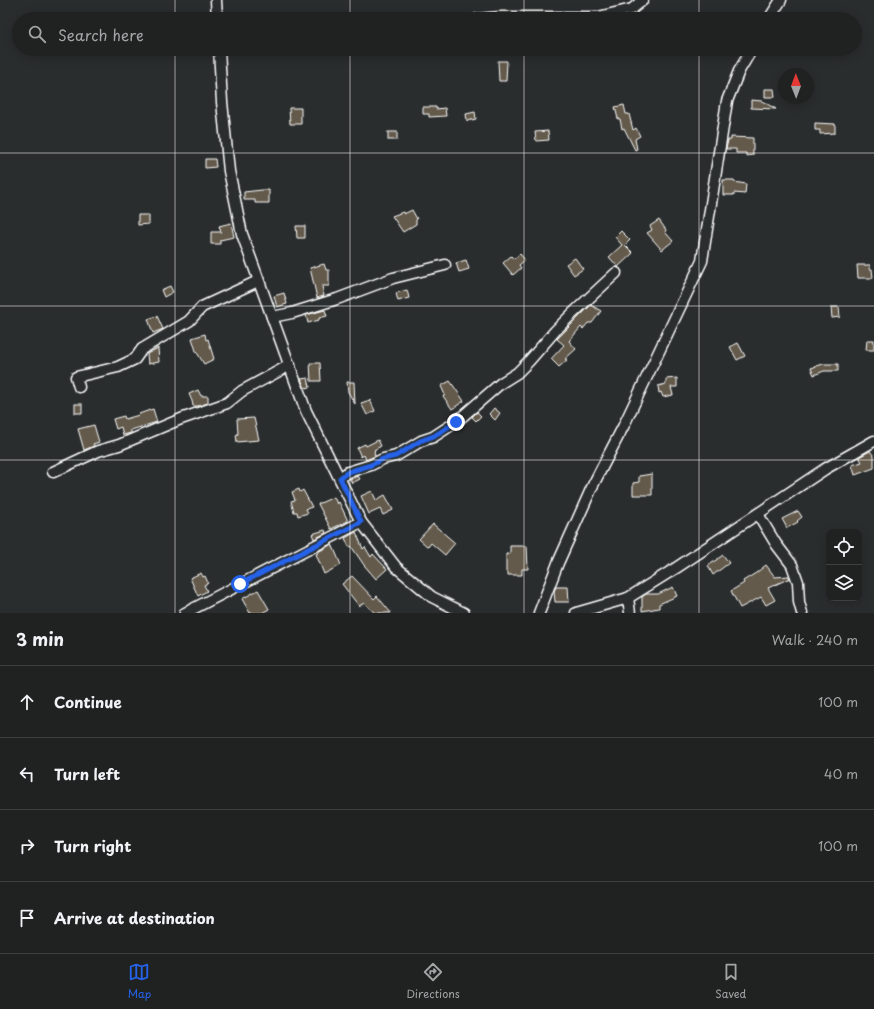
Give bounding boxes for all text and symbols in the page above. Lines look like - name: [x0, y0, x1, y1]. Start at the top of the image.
- search box: [12, 12, 862, 56]
- icon: search: [26, 23, 48, 45]
- text: Search here: [58, 23, 144, 46]
- north arrow: [778, 68, 814, 104]
- route end: [447, 413, 465, 431]
- map controls: [826, 529, 862, 601]
- button: locate: [826, 529, 862, 565]
- button: layers: [826, 565, 862, 601]
- route start: [231, 575, 249, 593]
- text: 3 min: [16, 626, 64, 652]
- text: Walk · 240 m: [772, 630, 858, 649]
- text: Continue: [54, 690, 122, 713]
- icon: ahead: [16, 691, 38, 713]
- text: 100 m: [818, 692, 858, 711]
- text: Turn left: [54, 762, 120, 785]
- icon: left: [16, 763, 38, 785]
- text: 40 m: [824, 764, 858, 783]
- text: Turn right: [54, 834, 131, 857]
- icon: right: [16, 835, 38, 857]
- text: 100 m: [818, 836, 858, 855]
- text: Arrive at destination: [54, 906, 215, 929]
- icon: arrive: [16, 907, 38, 929]
- tab: Map: [128, 961, 151, 1002]
- tab: Directions: [406, 961, 460, 1002]
- tab: Saved: [715, 961, 746, 1002]

